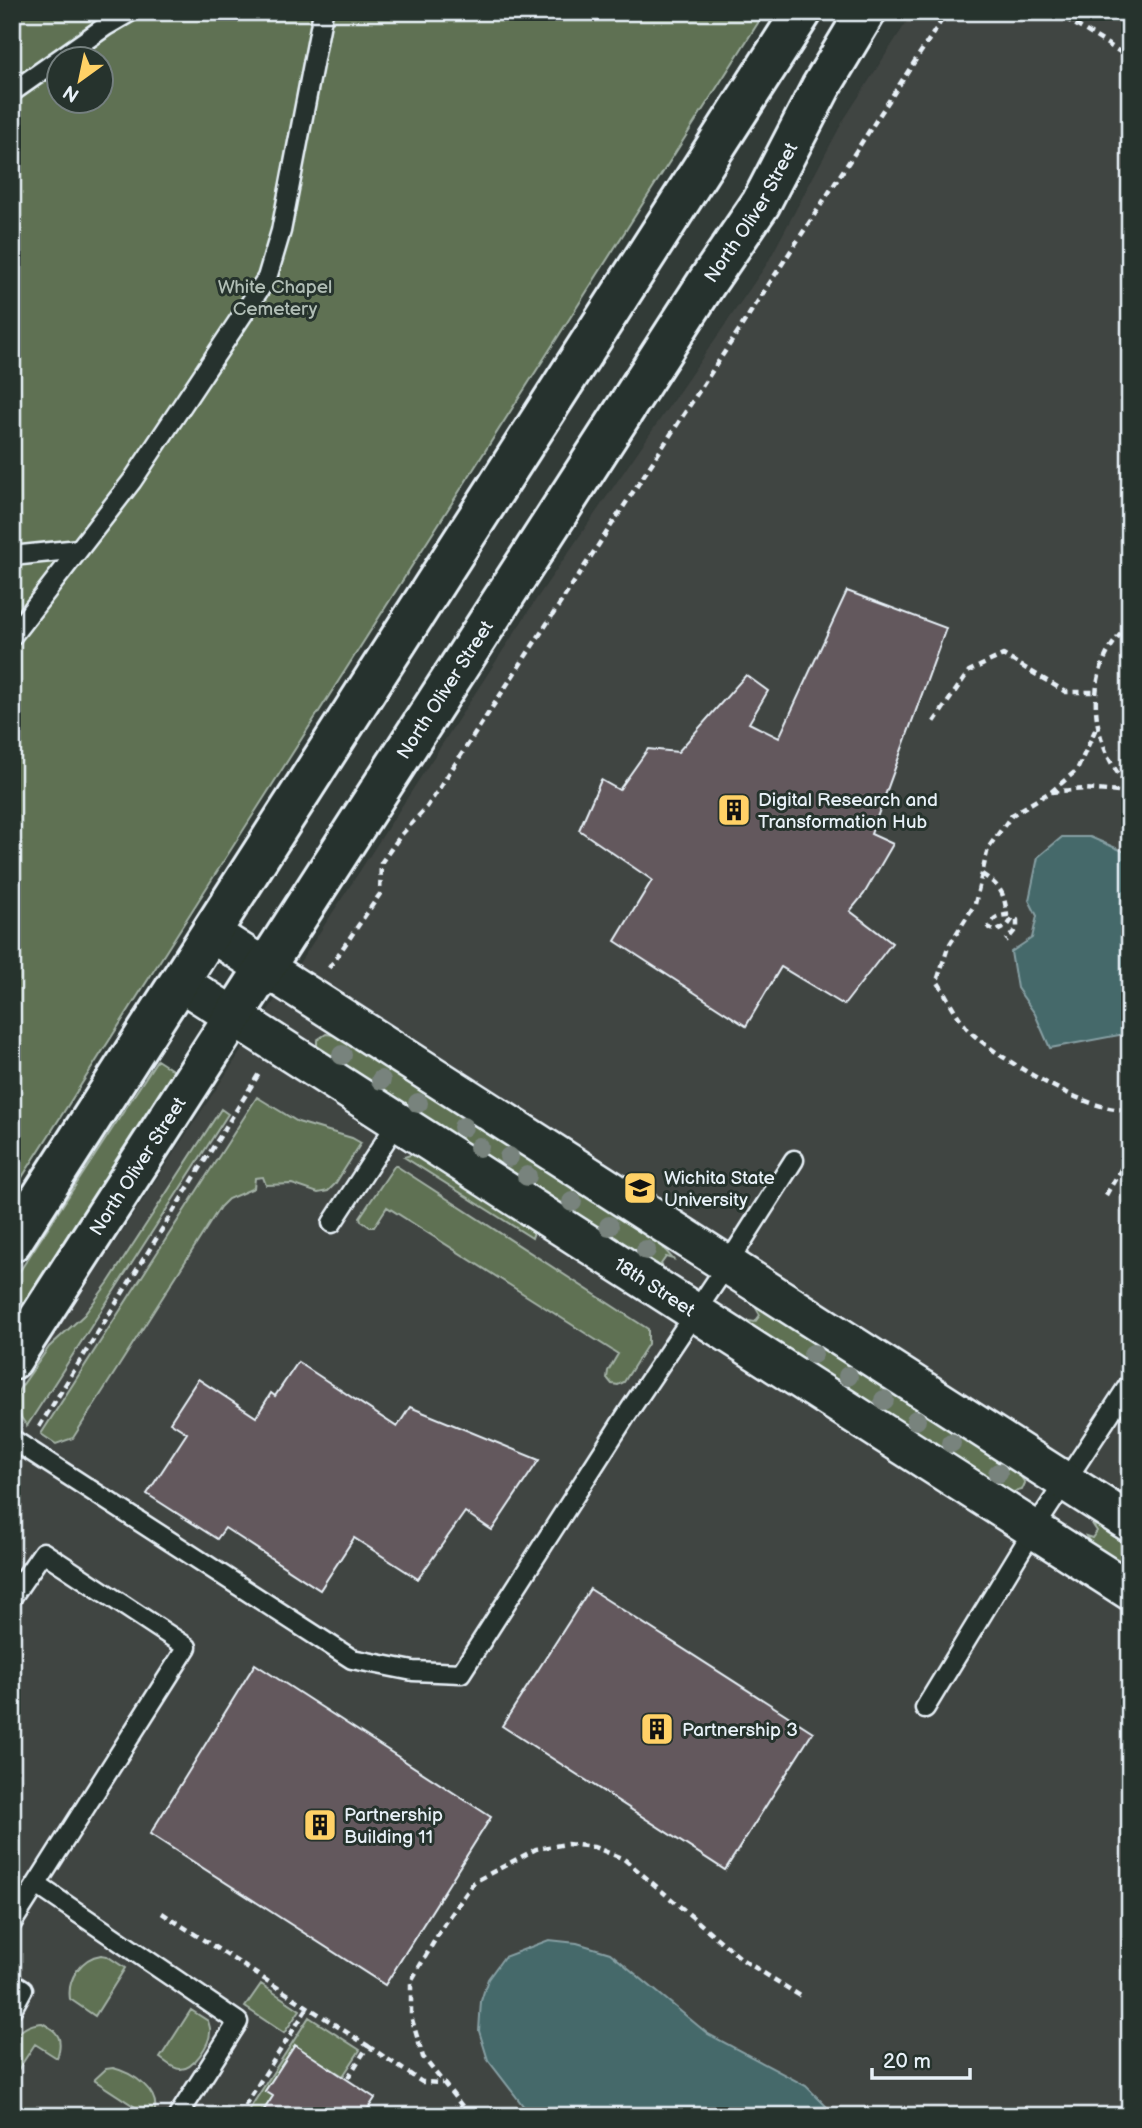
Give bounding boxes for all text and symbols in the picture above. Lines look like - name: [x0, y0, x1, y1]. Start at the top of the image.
- north arrow: [46, 46, 116, 116]
- text: N: [59, 79, 84, 107]
- street label: North Oliver Street: [700, 139, 803, 287]
- park label: White Chapel Cemetery: [218, 276, 332, 321]
- street label: North Oliver Street: [393, 616, 499, 764]
- place label: Digital Research and Transformation Hub: [758, 789, 938, 834]
- building icon: Digital Research and Transformation Hub: [715, 791, 753, 829]
- street label: North Oliver Street: [85, 1093, 192, 1240]
- place label: Wichita State University: [664, 1167, 775, 1212]
- school or university icon: Wichita State University: [621, 1169, 659, 1207]
- street label: 18th Street: [609, 1253, 699, 1322]
- building icon: Partnership 3: [638, 1710, 676, 1748]
- place label: Partnership 3: [682, 1719, 798, 1742]
- place label: Partnership Building 11: [344, 1804, 443, 1849]
- building icon: Partnership Building 11: [301, 1806, 339, 1844]
- scale bar: [872, 2037, 970, 2081]
- text: 20 m: [883, 2049, 931, 2074]

